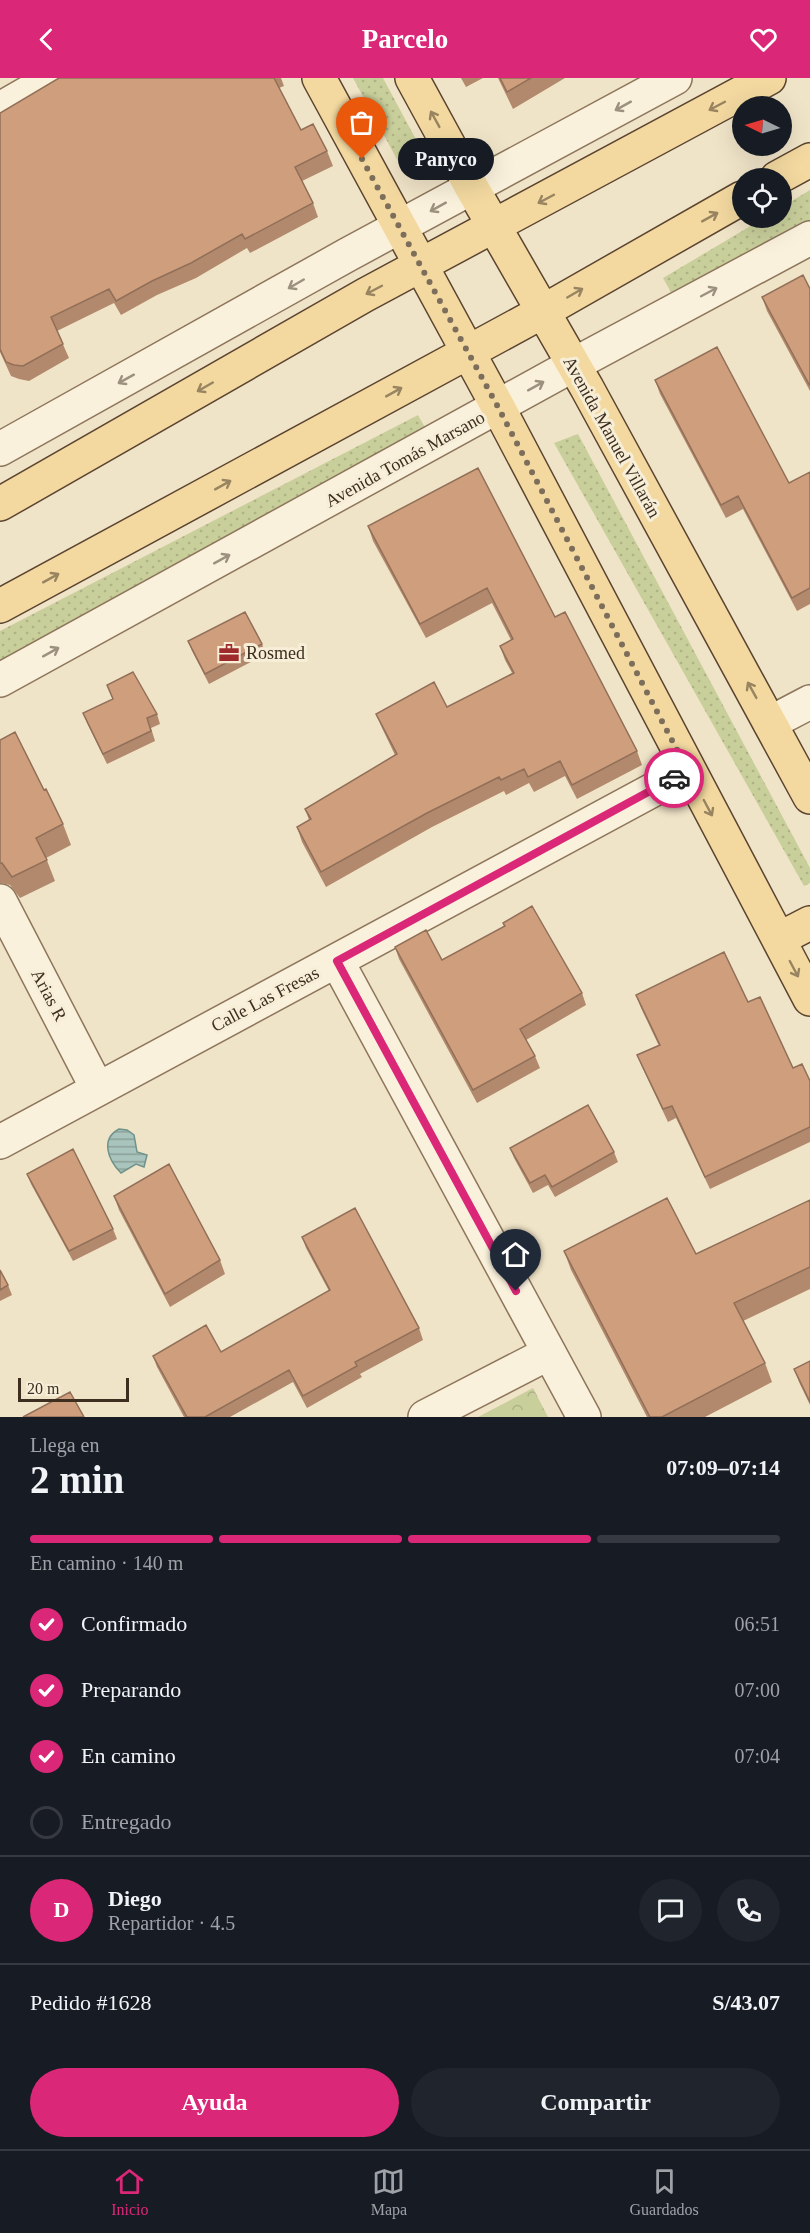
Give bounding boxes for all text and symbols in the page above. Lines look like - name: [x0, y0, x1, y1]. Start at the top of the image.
- icon: back: [30, 23, 63, 56]
- icon: heart: [747, 23, 780, 56]
- text: Parcelo: [362, 24, 448, 54]
- north arrow: [732, 96, 792, 156]
- map controls: [732, 96, 792, 228]
- pin: [336, 97, 387, 159]
- one-way arrow: [615, 101, 633, 112]
- one-way arrow: [709, 101, 727, 112]
- icon: bag: [345, 106, 378, 139]
- one-way arrow: [429, 111, 441, 128]
- callout: Panyco: [398, 138, 494, 180]
- text: Panyco: [415, 148, 477, 170]
- button: locate: [732, 168, 792, 228]
- one-way arrow: [537, 193, 555, 205]
- one-way arrow: [430, 201, 447, 213]
- one-way arrow: [701, 210, 718, 222]
- one-way arrow: [288, 278, 305, 290]
- one-way arrow: [365, 285, 383, 296]
- one-way arrow: [700, 286, 718, 297]
- one-way arrow: [566, 287, 583, 299]
- street label: Avenida Manuel Villarán: [559, 353, 665, 521]
- one-way arrow: [118, 374, 135, 386]
- one-way arrow: [527, 380, 544, 392]
- one-way arrow: [196, 382, 214, 393]
- one-way arrow: [385, 386, 402, 398]
- street label: Avenida Tomás Marsano: [322, 407, 488, 511]
- one-way arrow: [213, 479, 231, 490]
- one-way arrow: [213, 553, 231, 564]
- one-way arrow: [42, 572, 60, 583]
- office icon: Rosmed: [217, 641, 241, 665]
- place label: Rosmed: [246, 643, 305, 663]
- one-way arrow: [42, 646, 60, 657]
- one-way arrow: [746, 682, 758, 699]
- courier: [644, 748, 704, 808]
- icon: car: [658, 762, 691, 795]
- one-way arrow: [702, 799, 714, 816]
- one-way arrow: [789, 960, 801, 978]
- street label: Calle Las Fresas: [208, 962, 322, 1036]
- street label: Arias R: [27, 966, 71, 1024]
- pin: [490, 1229, 541, 1291]
- icon: home: [499, 1238, 532, 1271]
- scale bar: [18, 1375, 129, 1402]
- text: 20 m: [27, 1380, 59, 1397]
- text: Llega en: [30, 1434, 99, 1456]
- text: 07:09–07:14: [666, 1455, 780, 1480]
- text: 2 min: [30, 1458, 124, 1501]
- text: En camino · 140 m: [30, 1552, 183, 1574]
- icon: check: [30, 1608, 63, 1641]
- text: Confirmado: [81, 1611, 187, 1636]
- text: 06:51: [734, 1613, 780, 1635]
- icon: check: [30, 1674, 63, 1707]
- text: Preparando: [81, 1677, 181, 1702]
- text: 07:00: [734, 1679, 780, 1701]
- icon: check: [30, 1740, 63, 1773]
- text: En camino: [81, 1743, 176, 1768]
- text: 07:04: [734, 1745, 780, 1767]
- text: Entregado: [81, 1809, 171, 1834]
- button: chat: [639, 1879, 702, 1942]
- button: phone: [717, 1879, 780, 1942]
- text: Diego: [108, 1886, 162, 1911]
- text: D: [54, 1897, 69, 1922]
- text: Repartidor · 4.5: [108, 1912, 235, 1934]
- text: Pedido #1628: [30, 1990, 152, 2015]
- text: S/43.07: [712, 1990, 780, 2015]
- button: Ayuda: [30, 2068, 399, 2137]
- button: Compartir: [411, 2068, 780, 2137]
- tab: Inicio: [111, 2165, 148, 2219]
- tab: Mapa: [371, 2165, 407, 2219]
- tab: Guardados: [630, 2165, 699, 2219]

